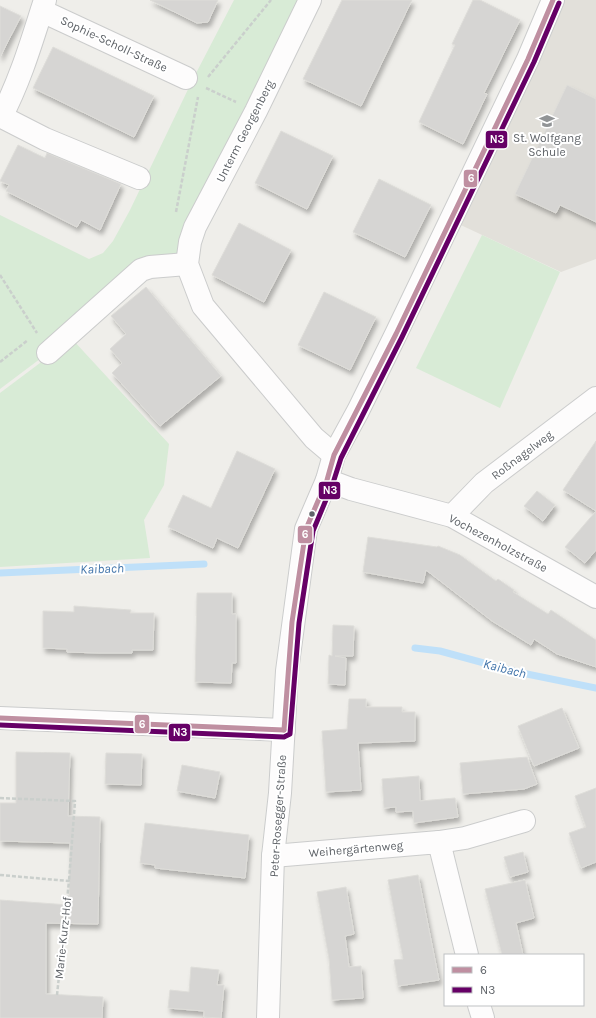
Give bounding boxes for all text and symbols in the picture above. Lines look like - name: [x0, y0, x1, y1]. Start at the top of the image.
- street label: Sophie-Scholl-Straße: [58, 13, 170, 75]
- street label: Unterm Georgenberg: [213, 77, 277, 185]
- school or university icon: St. Wolfgang Schule: [538, 112, 556, 130]
- line badge: N3: [485, 130, 508, 149]
- place label: St. Wolfgang Schule: [513, 131, 581, 159]
- text: N3: [490, 133, 505, 146]
- line badge: 6: [463, 169, 478, 188]
- text: 6: [468, 172, 475, 185]
- street label: Roßnagelweg: [489, 427, 556, 483]
- line badge: N3: [318, 481, 341, 500]
- text: N3: [323, 484, 338, 497]
- unlabelled marker: [307, 509, 317, 519]
- street label: Vochezenholzstraße: [446, 511, 550, 575]
- line badge: 6: [297, 525, 313, 544]
- text: 6: [302, 528, 309, 541]
- water label: Kaibach: [80, 560, 124, 577]
- water label: Kaibach: [482, 656, 528, 681]
- line badge: 6: [134, 714, 150, 734]
- text: 6: [139, 718, 146, 731]
- line badge: N3: [168, 723, 191, 742]
- text: N3: [173, 726, 188, 739]
- street label: Peter-Rosegger-Straße: [267, 754, 289, 878]
- street label: Weihergärtenweg: [308, 838, 404, 860]
- street label: Marie-Kurz-Hof: [52, 895, 74, 980]
- legend: [444, 954, 584, 1006]
- text: 6: [480, 963, 487, 977]
- text: N3: [480, 983, 495, 997]

